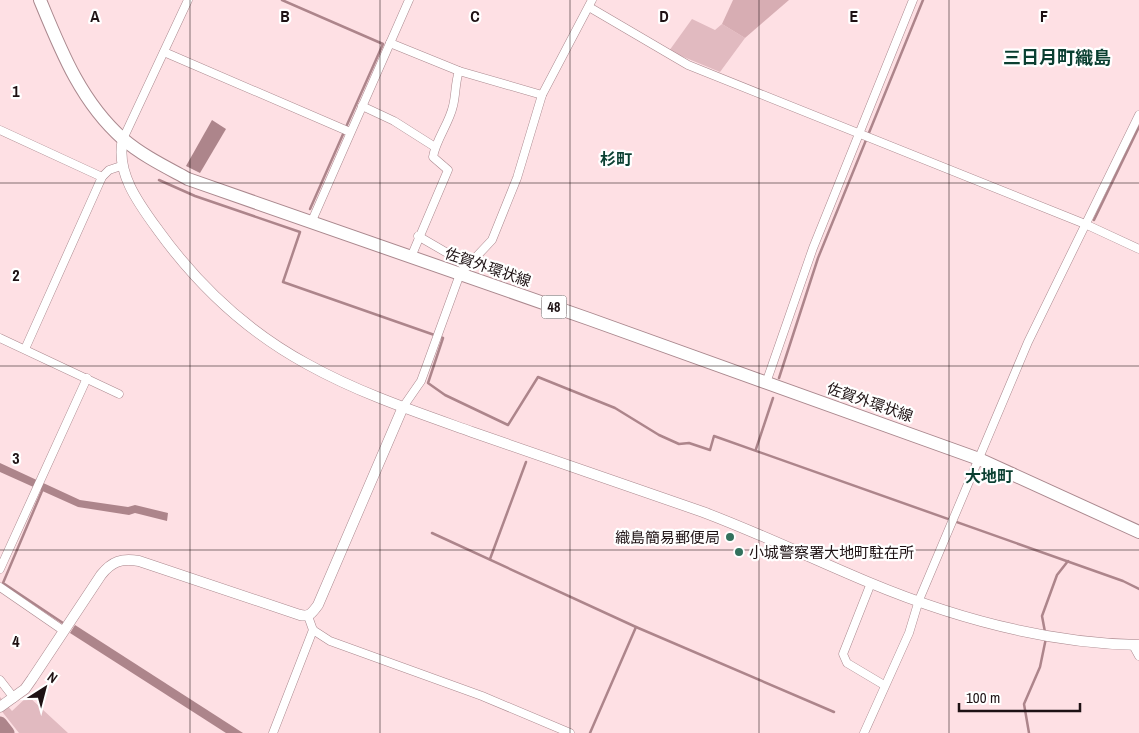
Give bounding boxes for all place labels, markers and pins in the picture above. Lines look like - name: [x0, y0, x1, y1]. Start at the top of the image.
- place label: 織島簡易郵便局: [615, 527, 720, 548]
- marker: 織島簡易郵便局: [724, 531, 736, 543]
- place label: 小城警察署大地町駐在所: [749, 542, 914, 563]
- marker: 小城警察署大地町駐在所: [733, 546, 745, 558]

